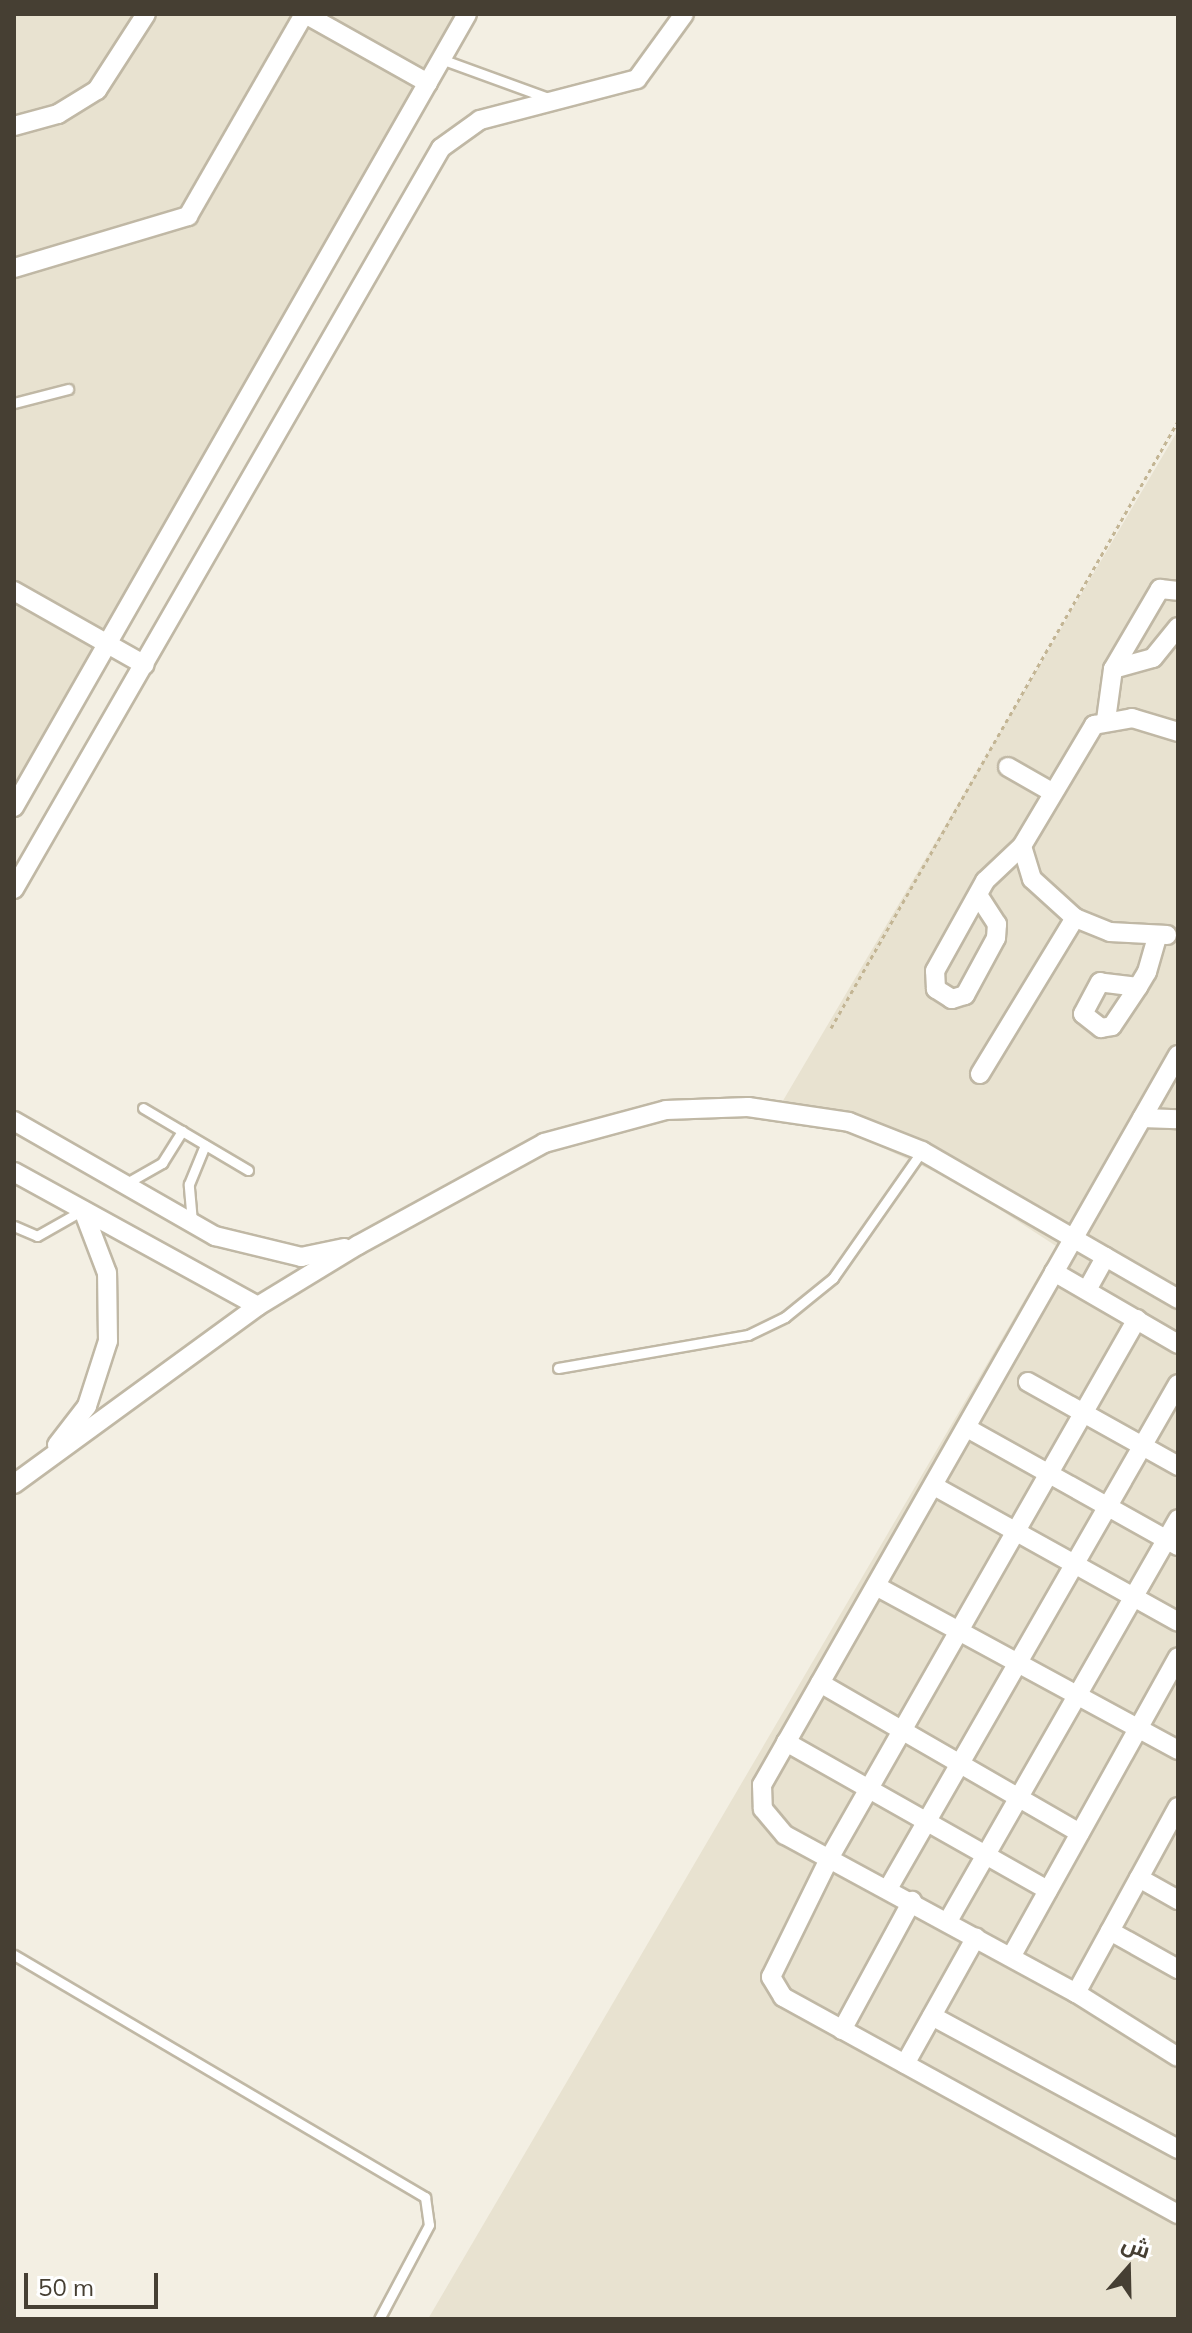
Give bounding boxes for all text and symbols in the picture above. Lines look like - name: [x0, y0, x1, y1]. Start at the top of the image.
- text: ش: [1118, 2228, 1154, 2264]
- north arrow: [1088, 2229, 1168, 2309]
- scale bar: [28, 2257, 162, 2307]
- text: 50 m: [38, 2272, 94, 2302]

